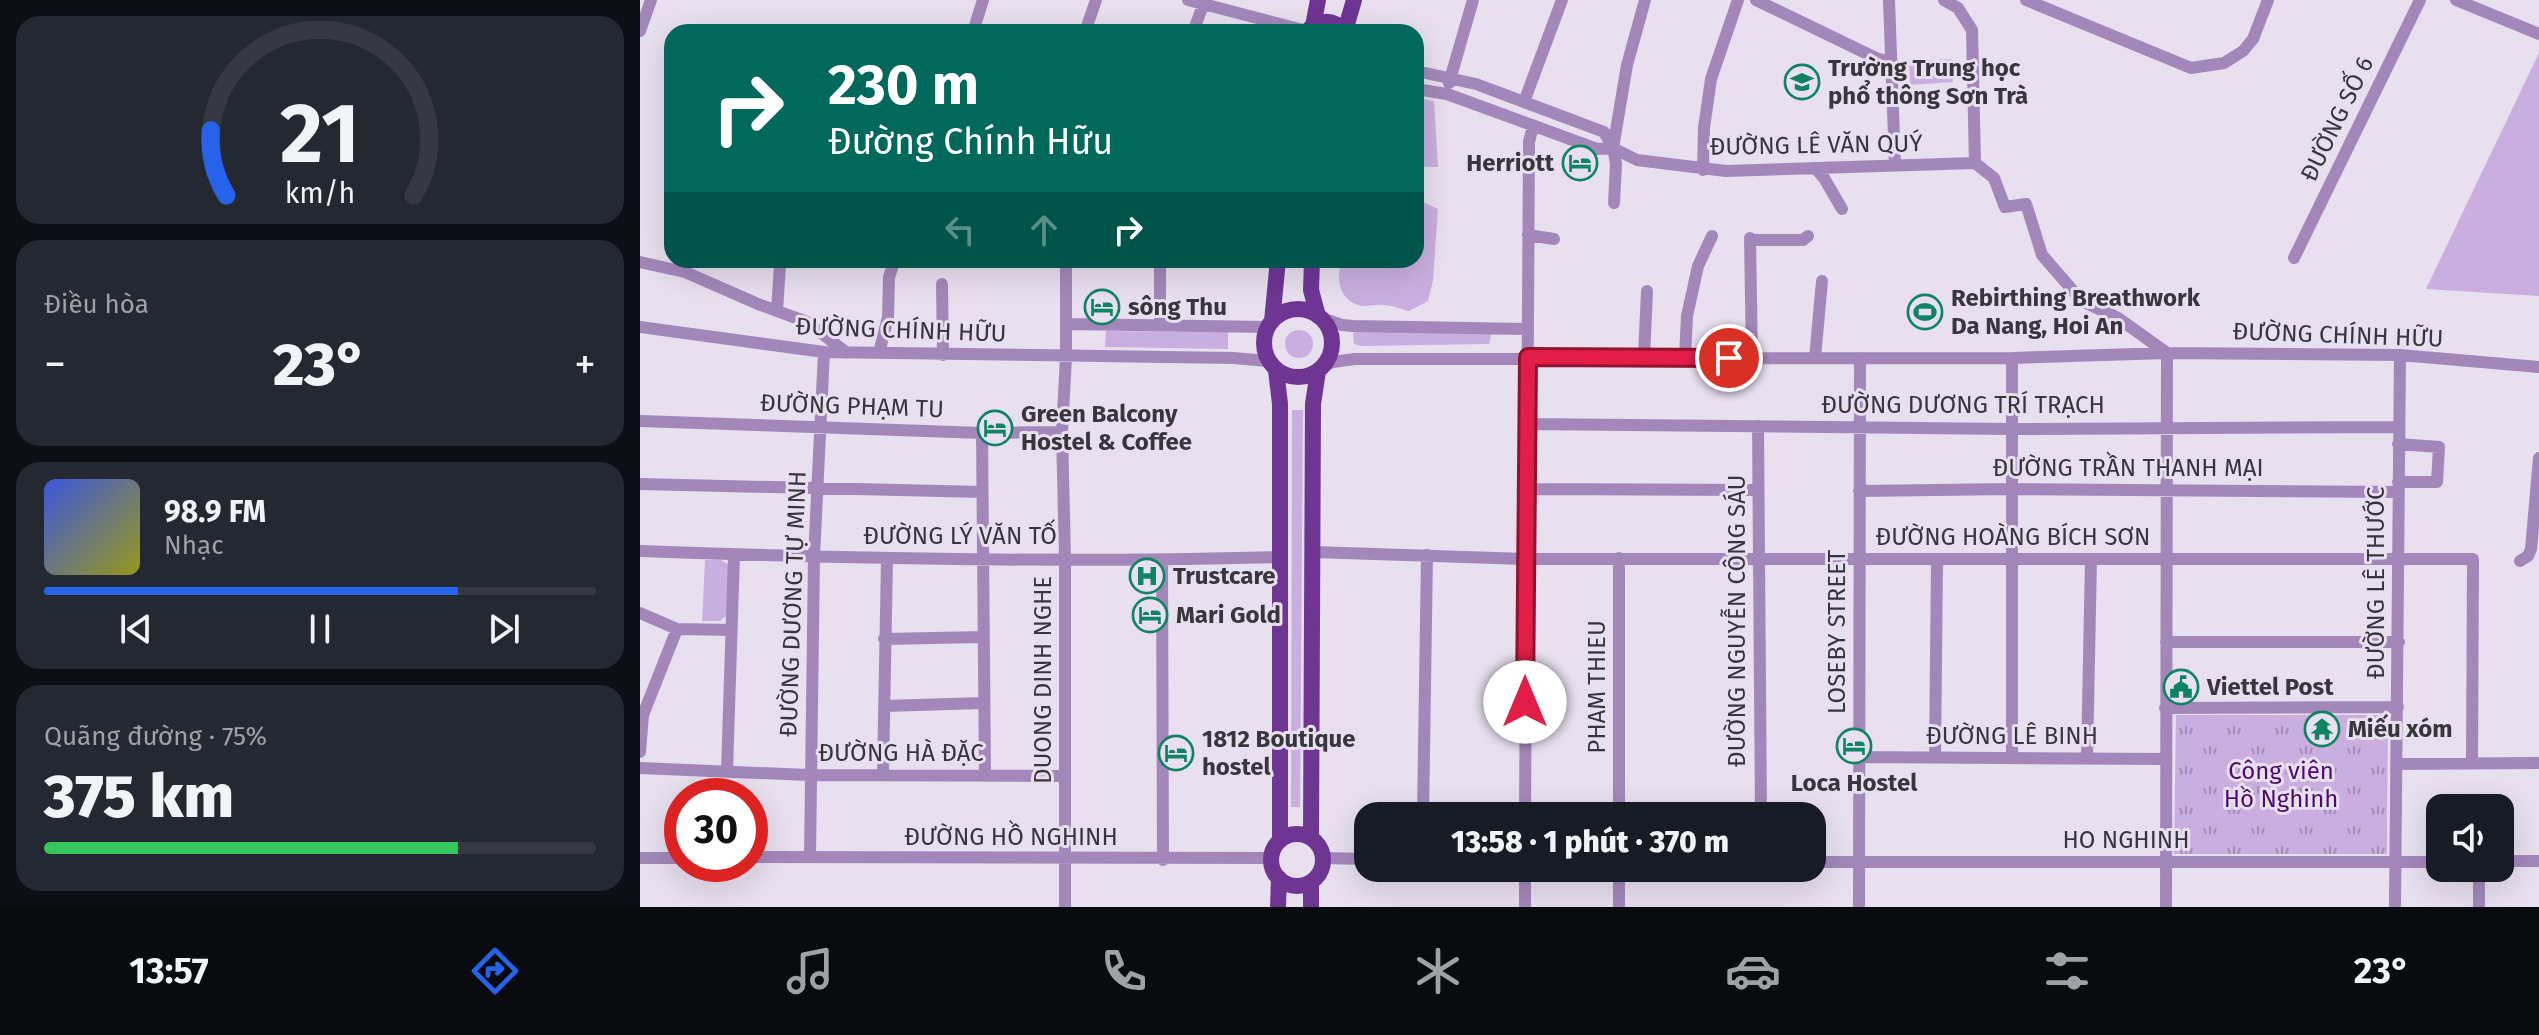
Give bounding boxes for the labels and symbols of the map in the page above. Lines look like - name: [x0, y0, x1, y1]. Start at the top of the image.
- street label: ĐƯỜNG SỐ 6: [2291, 50, 2379, 186]
- place label: Trường Trung học phổ thông Sơn Trà: [1828, 54, 2028, 110]
- school or university icon: Trường Trung học phổ thông Sơn Trà: [1783, 63, 1821, 101]
- street label: ĐƯỜNG LÊ VĂN QUÝ: [1709, 128, 1923, 161]
- hotel icon: Herriott: [1561, 144, 1599, 182]
- place label: Herriott: [1466, 149, 1555, 177]
- place label: Rebirthing Breathwork Da Nang, Hoi An: [1951, 284, 2201, 340]
- hotel icon: sông Thu: [1083, 288, 1121, 326]
- place label: sông Thu: [1128, 293, 1227, 321]
- sports icon: Rebirthing Breathwork Da Nang, Hoi An: [1906, 293, 1944, 331]
- street label: ĐƯỜNG CHÍNH HỮU: [795, 311, 1007, 348]
- street label: ĐƯỜNG CHÍNH HỮU: [2232, 316, 2444, 353]
- pin: [1695, 324, 1763, 392]
- street label: ĐƯỜNG PHẠM TU: [760, 388, 944, 423]
- street label: ĐƯỜNG DƯƠNG TRÍ TRẠCH: [1821, 390, 2105, 419]
- place label: Green Balcony Hostel & Coffee: [1021, 400, 1192, 456]
- hotel icon: Green Balcony Hostel & Coffee: [976, 409, 1014, 447]
- street label: ĐƯỜNG TRẦN THANH MẠI: [1992, 451, 2264, 482]
- street label: ĐƯỜNG DƯƠNG TỰ MINH: [773, 470, 812, 738]
- street label: ĐƯỜNG NGUYỄN CÔNG SÁU: [1720, 475, 1751, 767]
- street label: ĐƯỜNG LÊ THƯỚC: [2361, 487, 2390, 679]
- street label: ĐƯỜNG LÝ VĂN TỐ: [863, 518, 1057, 550]
- street label: ĐƯỜNG HOÀNG BÍCH SƠN: [1875, 522, 2151, 551]
- street label: LOSEBY STREET: [1823, 549, 1851, 714]
- hospital icon: Trustcare: [1128, 557, 1166, 595]
- place label: Trustcare: [1173, 562, 1276, 590]
- street label: DUONG DINH NGHE: [1029, 576, 1057, 784]
- hotel icon: Mari Gold: [1131, 596, 1169, 634]
- place label: Mari Gold: [1176, 601, 1281, 629]
- street label: PHAM THIEU: [1583, 620, 1611, 754]
- position arrow: [1483, 660, 1567, 744]
- public building icon: Viettel Post: [2162, 668, 2200, 706]
- place label: Viettel Post: [2206, 673, 2334, 701]
- temple icon: Miếu xóm: [2303, 710, 2341, 748]
- place label: Miếu xóm: [2348, 713, 2453, 743]
- street label: ĐƯỜNG LÊ BINH: [1926, 721, 2098, 750]
- place label: 1812 Boutique hostel: [1202, 725, 1356, 781]
- hotel icon: Loca Hostel: [1835, 727, 1873, 765]
- hotel icon: 1812 Boutique hostel: [1157, 734, 1195, 772]
- street label: ĐƯỜNG HÀ ĐẶC: [818, 738, 984, 767]
- park label: Công viên Hồ Nghinh: [2224, 757, 2338, 813]
- place label: Loca Hostel: [1791, 769, 1918, 797]
- speed limit sign: 30: [664, 778, 768, 882]
- street label: ĐƯỜNG HỒ NGHINH: [904, 819, 1118, 851]
- street label: HO NGHINH: [2063, 826, 2189, 854]

